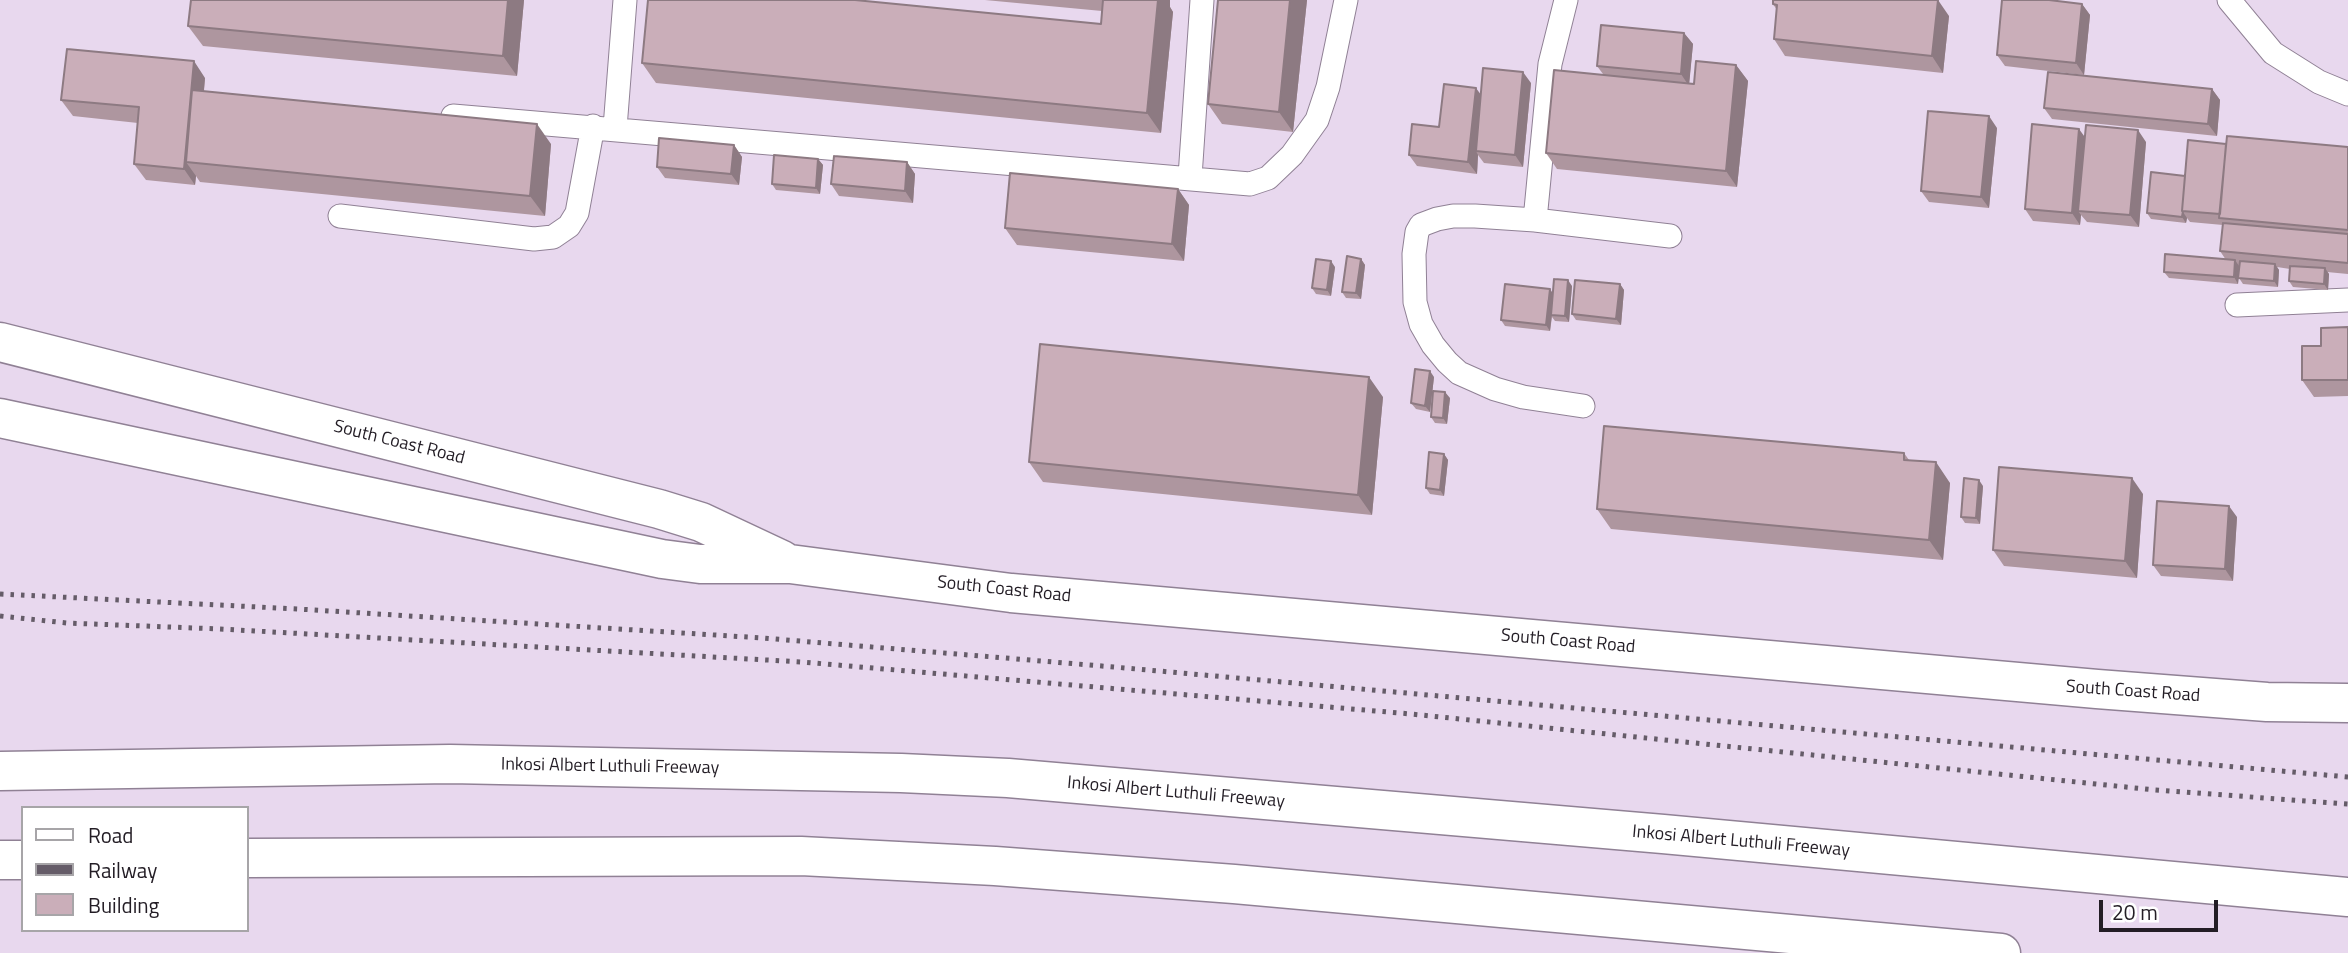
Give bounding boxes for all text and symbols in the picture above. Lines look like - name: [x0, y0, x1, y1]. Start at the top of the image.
- street label: South Coast Road: [331, 416, 467, 470]
- street label: South Coast Road: [936, 572, 1072, 608]
- street label: South Coast Road: [1500, 625, 1636, 659]
- street label: South Coast Road: [2065, 677, 2201, 707]
- street label: Inkosi Albert Luthuli Freeway: [501, 754, 719, 780]
- street label: Inkosi Albert Luthuli Freeway: [1066, 773, 1286, 813]
- legend: [21, 806, 248, 932]
- text: Road: [88, 819, 133, 851]
- street label: Inkosi Albert Luthuli Freeway: [1631, 822, 1851, 862]
- text: Railway: [88, 854, 157, 886]
- scale bar: [2103, 886, 2222, 930]
- text: Building: [88, 889, 159, 921]
- text: 20 m: [2112, 896, 2158, 928]

